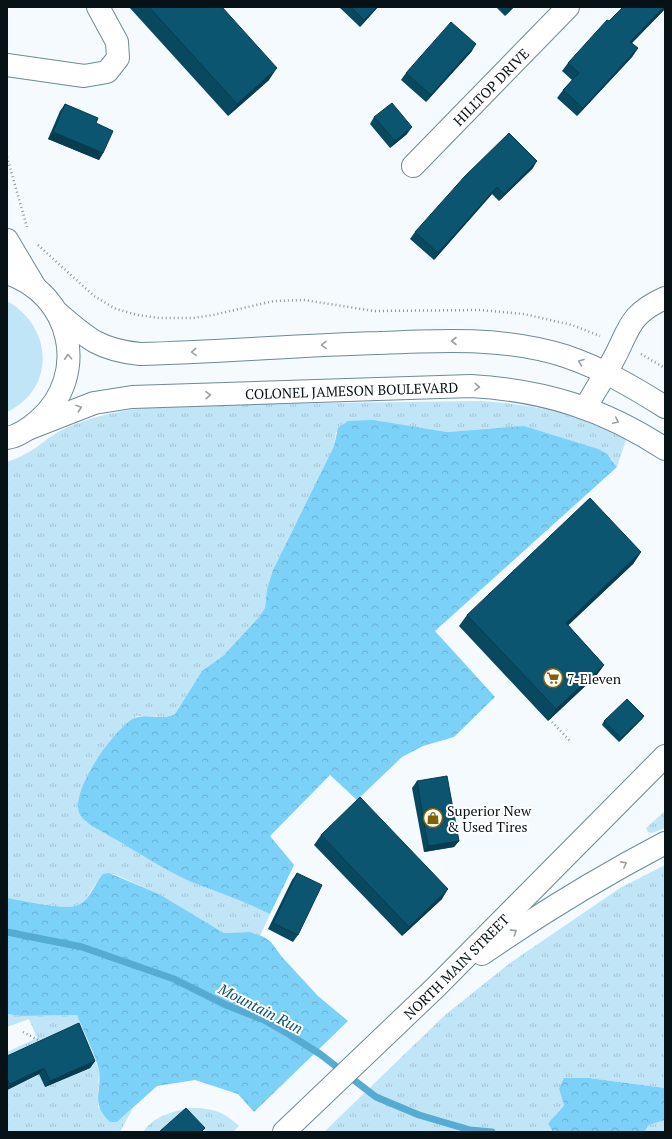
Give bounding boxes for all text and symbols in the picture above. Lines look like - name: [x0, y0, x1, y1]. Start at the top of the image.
- street label: HILLTOP DRIVE: [448, 44, 533, 129]
- one-way arrow: [451, 337, 457, 345]
- one-way arrow: [321, 340, 327, 349]
- one-way arrow: [191, 348, 197, 357]
- one-way arrow: [64, 354, 73, 360]
- one-way arrow: [578, 359, 585, 367]
- street label: COLONEL JAMESON BOULEVARD: [245, 377, 459, 403]
- one-way arrow: [474, 382, 480, 391]
- one-way arrow: [205, 390, 211, 399]
- one-way arrow: [75, 404, 82, 413]
- one-way arrow: [612, 416, 620, 424]
- supermarket icon: 7-Eleven: [542, 667, 564, 689]
- place label: 7-Eleven: [567, 669, 622, 688]
- place label: Superior New & Used Tires: [447, 801, 532, 836]
- shop icon: Superior New & Used Tires: [422, 807, 444, 829]
- one-way arrow: [620, 862, 628, 869]
- street label: NORTH MAIN STREET: [399, 909, 513, 1023]
- one-way arrow: [509, 930, 516, 937]
- water label: Mountain Run: [215, 978, 306, 1038]

